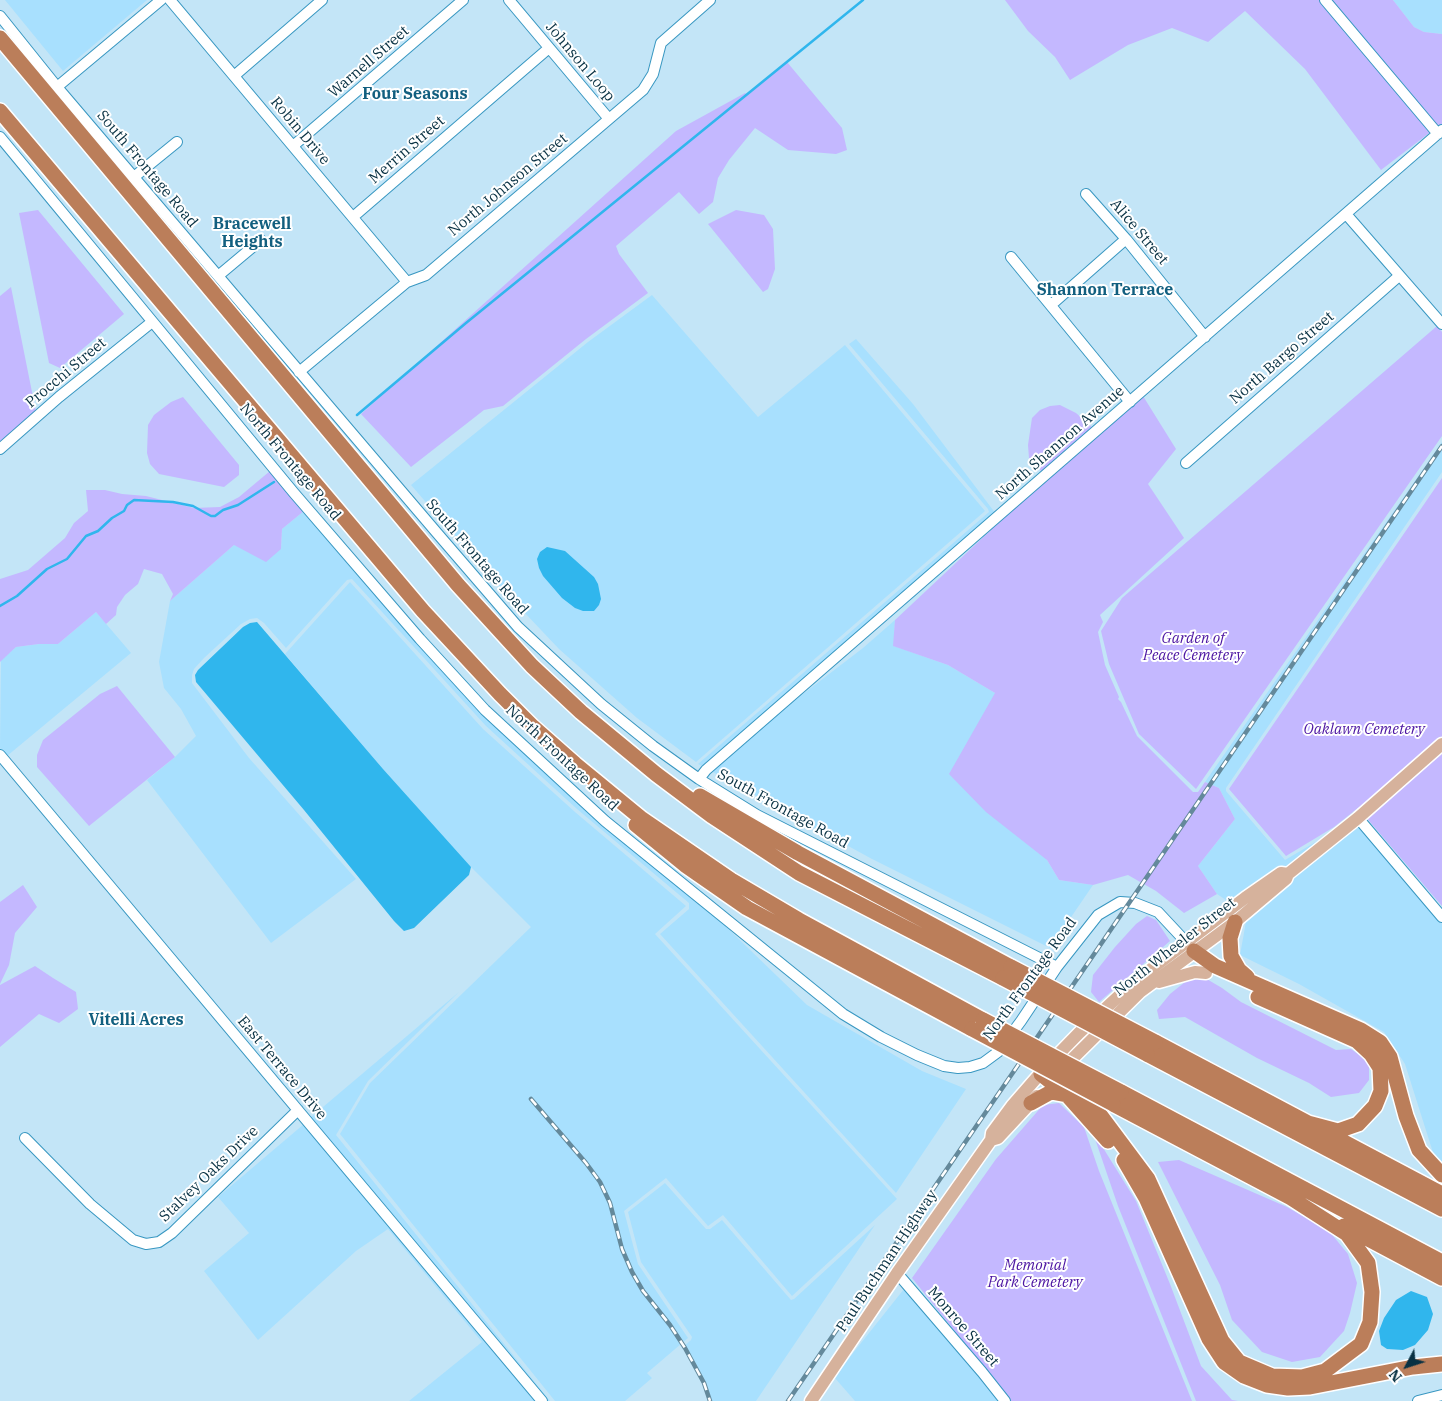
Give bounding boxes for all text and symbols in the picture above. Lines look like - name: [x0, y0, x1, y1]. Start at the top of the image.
- street label: Johnson Loop: [542, 19, 618, 105]
- street label: Warnell Street: [325, 22, 413, 102]
- district label: Four Seasons: [362, 84, 468, 104]
- street label: Robin Drive: [266, 93, 334, 169]
- street label: South Frontage Road: [93, 107, 201, 231]
- street label: Merrin Street: [365, 112, 449, 188]
- street label: North Johnson Street: [445, 130, 571, 240]
- street label: Alice Street: [1106, 195, 1172, 269]
- district label: Bracewell Heights: [213, 214, 291, 252]
- district label: Shannon Terrace: [1037, 280, 1173, 300]
- street label: North Bargo Street: [1226, 308, 1338, 408]
- street label: Procchi Street: [22, 334, 110, 412]
- street label: North Shannon Avenue: [992, 382, 1128, 504]
- street label: North Frontage Road: [236, 400, 344, 524]
- street label: South Frontage Road: [422, 496, 532, 618]
- park label: Garden of Peace Cemetery: [1143, 630, 1243, 665]
- street label: North Frontage Road: [502, 701, 622, 815]
- park label: Oaklawn Cemetery: [1304, 721, 1424, 739]
- street label: South Frontage Road: [714, 765, 852, 853]
- street label: North Wheeler Street: [1110, 894, 1240, 1000]
- street label: North Frontage Road: [979, 914, 1081, 1044]
- district label: Vitelli Acres: [88, 1010, 184, 1030]
- street label: East Terrace Drive: [234, 1013, 330, 1123]
- street label: Stalvey Oaks Drive: [156, 1122, 262, 1226]
- street label: Paul Buchman Highway: [833, 1186, 941, 1336]
- park label: Memorial Park Cemetery: [988, 1257, 1082, 1292]
- street label: Monroe Street: [923, 1283, 1003, 1371]
- north arrow: [1382, 1341, 1432, 1391]
- text: N: [1385, 1366, 1406, 1386]

